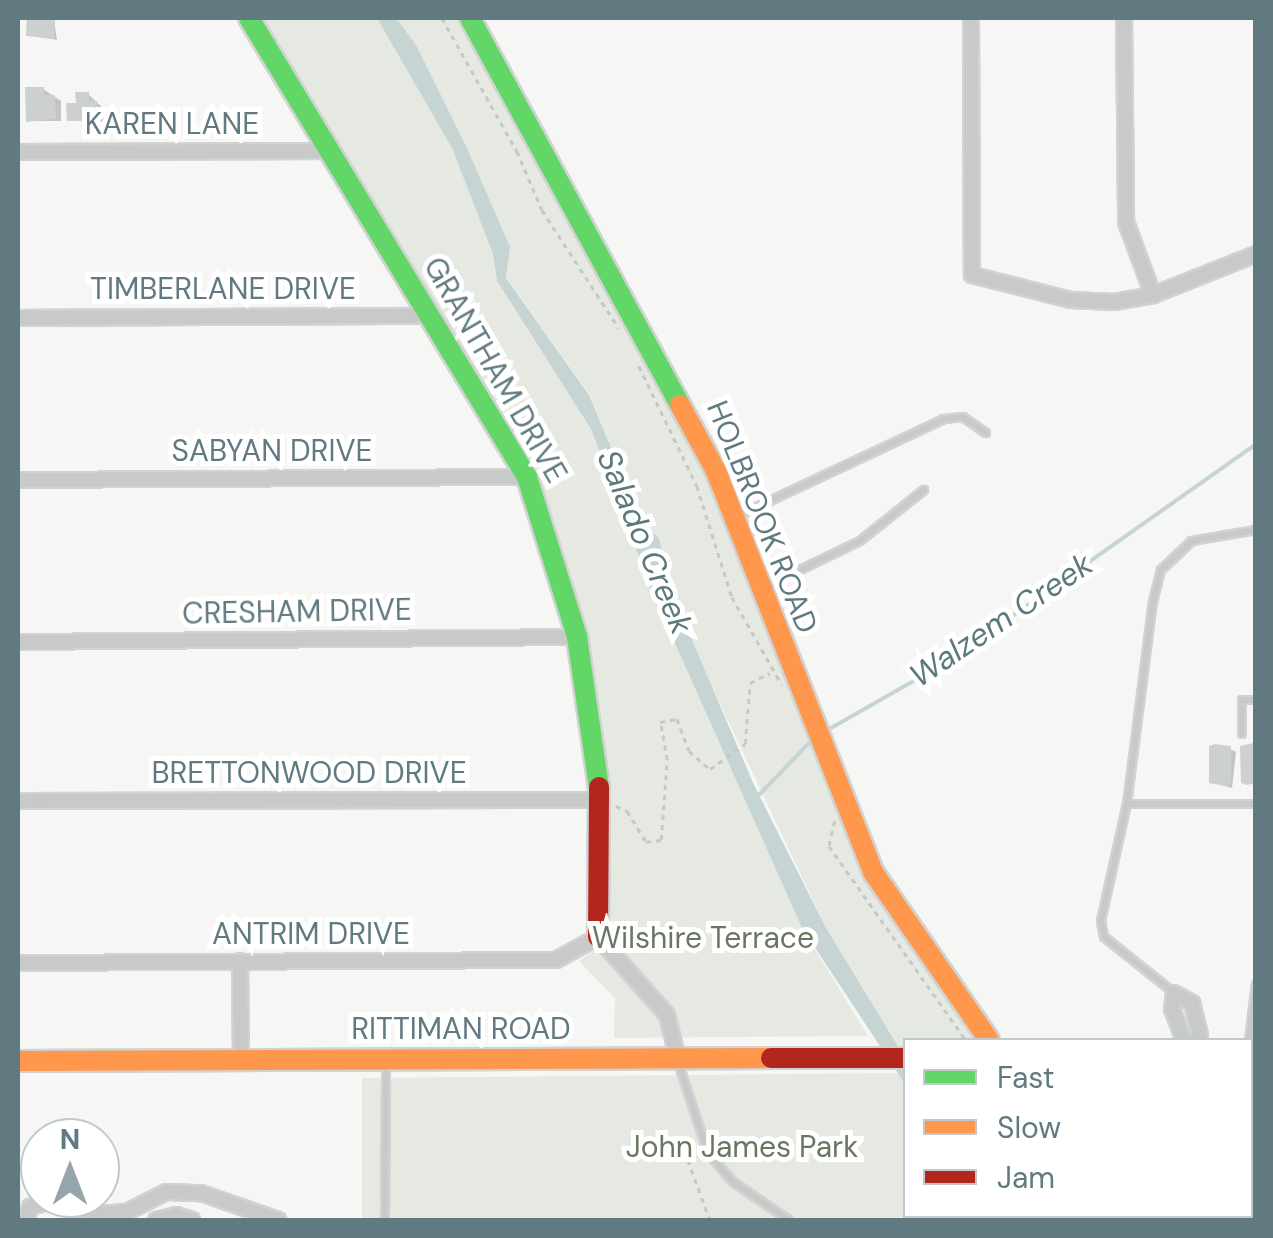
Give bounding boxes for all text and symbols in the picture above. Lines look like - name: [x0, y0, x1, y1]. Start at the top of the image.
- street label: KAREN LANE: [85, 106, 259, 142]
- street label: GRANTHAM DRIVE: [416, 251, 574, 489]
- street label: TIMBERLANE DRIVE: [90, 271, 356, 307]
- street label: HOLBROOK ROAD: [699, 396, 825, 638]
- street label: SABYAN DRIVE: [172, 433, 372, 469]
- water label: Salado Creek: [589, 444, 701, 640]
- water label: Walzem Creek: [902, 545, 1100, 695]
- street label: CRESHAM DRIVE: [182, 592, 412, 632]
- street label: BRETTONWOOD DRIVE: [151, 755, 467, 791]
- street label: ANTRIM DRIVE: [212, 916, 410, 952]
- park label: Wilshire Terrace: [592, 920, 814, 956]
- street label: RITTIMAN ROAD: [351, 1011, 571, 1047]
- legend: [903, 1038, 1253, 1218]
- text: Fast: [997, 1058, 1055, 1097]
- text: Slow: [997, 1108, 1061, 1147]
- north arrow: [20, 1118, 120, 1218]
- text: N: [60, 1121, 80, 1158]
- park label: John James Park: [626, 1129, 858, 1165]
- text: Jam: [997, 1158, 1055, 1197]

